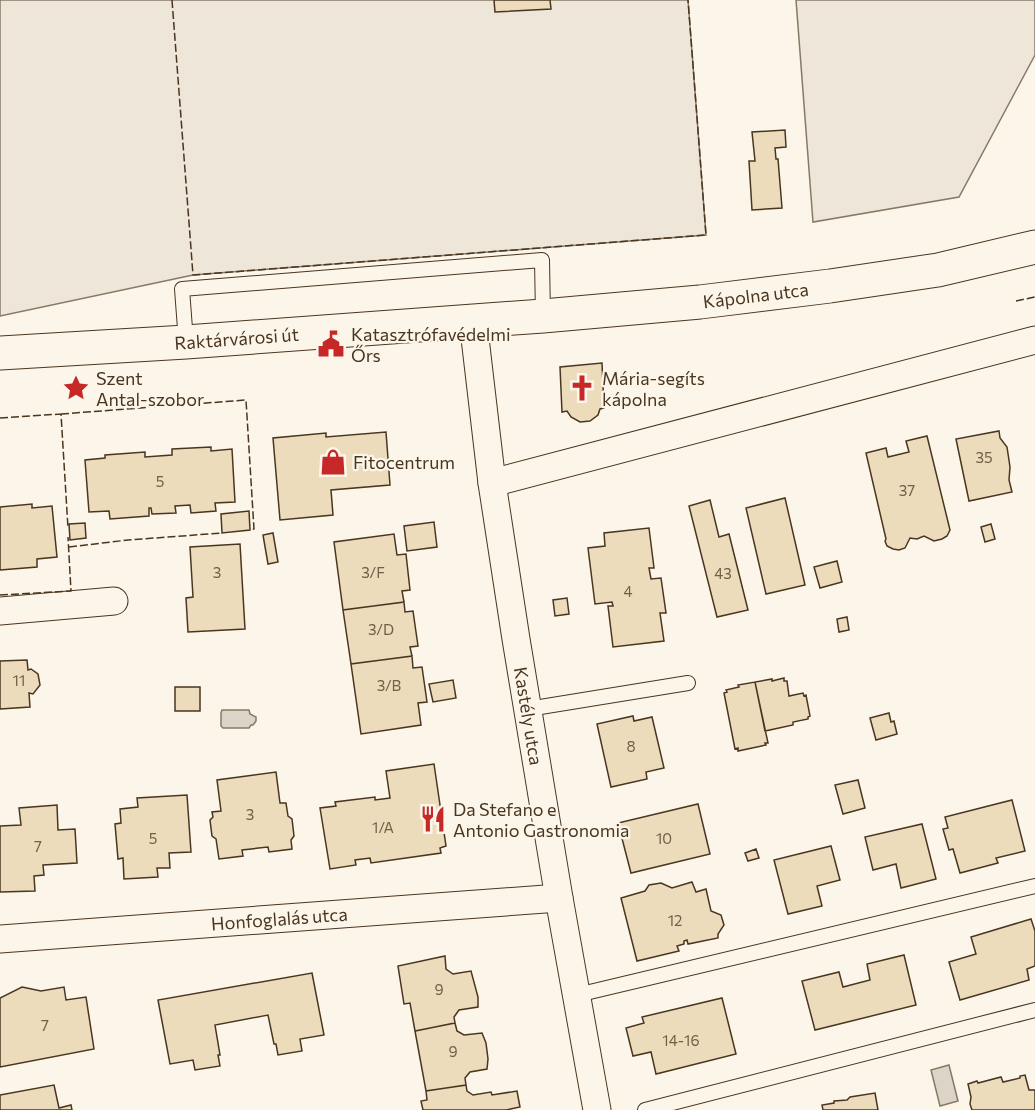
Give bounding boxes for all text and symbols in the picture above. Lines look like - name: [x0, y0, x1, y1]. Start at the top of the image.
- street label: Kápolna utca: [702, 278, 810, 313]
- street label: Raktárvárosi út: [174, 323, 300, 354]
- place label: Katasztrófavédelmi Őrs: [351, 323, 511, 366]
- public building icon: Katasztrófavédelmi Őrs: [316, 329, 346, 359]
- place label: Szent Antal-szobor: [96, 367, 204, 410]
- place label: Mária-segíts kápolna: [602, 367, 705, 410]
- place icon: Szent Antal-szobor: [61, 373, 91, 403]
- church icon: Mária-segíts kápolna: [567, 373, 597, 403]
- shop icon: Fitocentrum: [318, 447, 348, 477]
- house number: 35: [975, 448, 993, 466]
- place label: Fitocentrum: [353, 451, 455, 473]
- house number: 5: [156, 472, 164, 490]
- house number: 37: [899, 481, 915, 499]
- house number: 3: [213, 563, 221, 581]
- house number: 3/F: [361, 563, 385, 581]
- house number: 43: [714, 564, 732, 582]
- house number: 4: [624, 582, 633, 600]
- house number: 3/D: [368, 620, 394, 638]
- street label: Kastély utca: [510, 665, 548, 767]
- house number: 11: [13, 671, 25, 689]
- house number: 3/B: [377, 676, 402, 694]
- house number: 8: [626, 737, 636, 755]
- place label: Da Stefano e Antonio Gastronomia: [453, 798, 629, 841]
- restaurant icon: Da Stefano e Antonio Gastronomia: [418, 804, 448, 834]
- house number: 3: [246, 805, 254, 823]
- house number: 1/A: [372, 818, 394, 836]
- house number: 5: [149, 829, 157, 847]
- house number: 10: [656, 829, 672, 847]
- house number: 7: [34, 837, 42, 855]
- street label: Honfoglalás utca: [210, 903, 348, 935]
- house number: 12: [668, 911, 682, 929]
- house number: 9: [434, 980, 444, 998]
- house number: 7: [41, 1016, 49, 1034]
- house number: 14-16: [662, 1031, 700, 1049]
- house number: 9: [448, 1042, 458, 1060]

